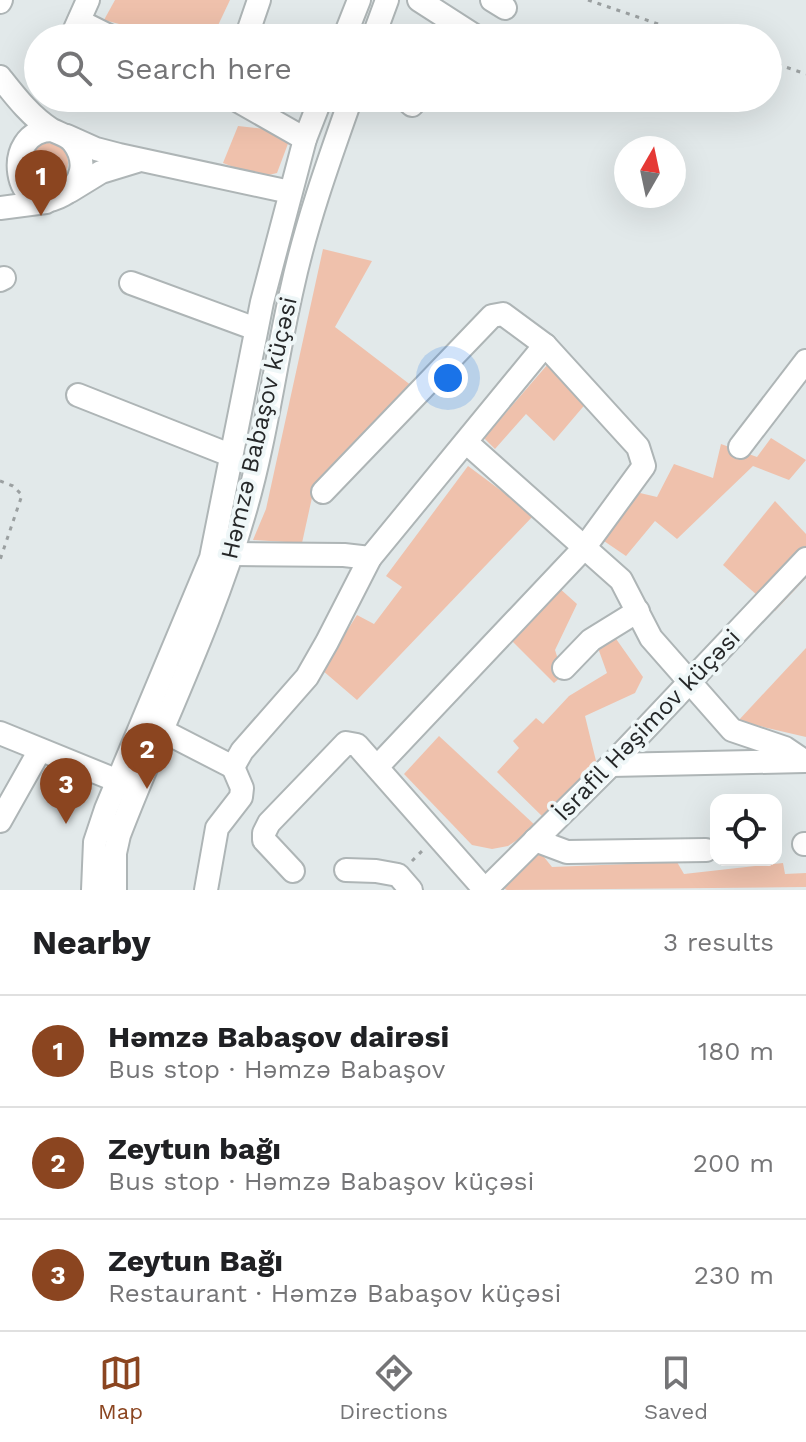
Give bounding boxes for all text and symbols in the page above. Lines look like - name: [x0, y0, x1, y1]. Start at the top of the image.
- search box: [24, 24, 782, 112]
- icon: search: [52, 46, 96, 90]
- text: Search here: [116, 51, 292, 86]
- north arrow: [614, 136, 686, 208]
- pin: 1: [15, 150, 67, 216]
- street label: Həmzə Babaşov küçəsi: [215, 294, 303, 562]
- your location: [428, 358, 468, 398]
- street label: İsrafil Həşimov küçəsi: [548, 623, 746, 827]
- pin: 2: [121, 723, 173, 789]
- pin: 3: [40, 758, 92, 824]
- map controls: [710, 794, 782, 866]
- button: locate: [710, 794, 782, 866]
- text: Nearby: [32, 922, 151, 962]
- text: 3 results: [663, 927, 774, 957]
- text: Həmzə Babaşov dairəsi: [108, 1019, 449, 1054]
- text: 1: [52, 1036, 64, 1066]
- text: 180 m: [698, 1036, 774, 1066]
- text: Bus stop · Həmzə Babaşov: [108, 1054, 445, 1084]
- text: Zeytun bağı: [108, 1131, 281, 1166]
- text: 2: [50, 1148, 66, 1178]
- text: 200 m: [693, 1148, 774, 1178]
- text: Bus stop · Həmzə Babaşov küçəsi: [108, 1166, 534, 1196]
- text: Zeytun Bağı: [108, 1243, 283, 1278]
- text: 3: [50, 1260, 66, 1290]
- text: 230 m: [694, 1260, 774, 1290]
- text: Restaurant · Həmzə Babaşov küçəsi: [108, 1278, 561, 1308]
- tab: Map: [98, 1351, 143, 1424]
- tab: Directions: [339, 1351, 448, 1424]
- tab: Saved: [644, 1351, 708, 1424]

